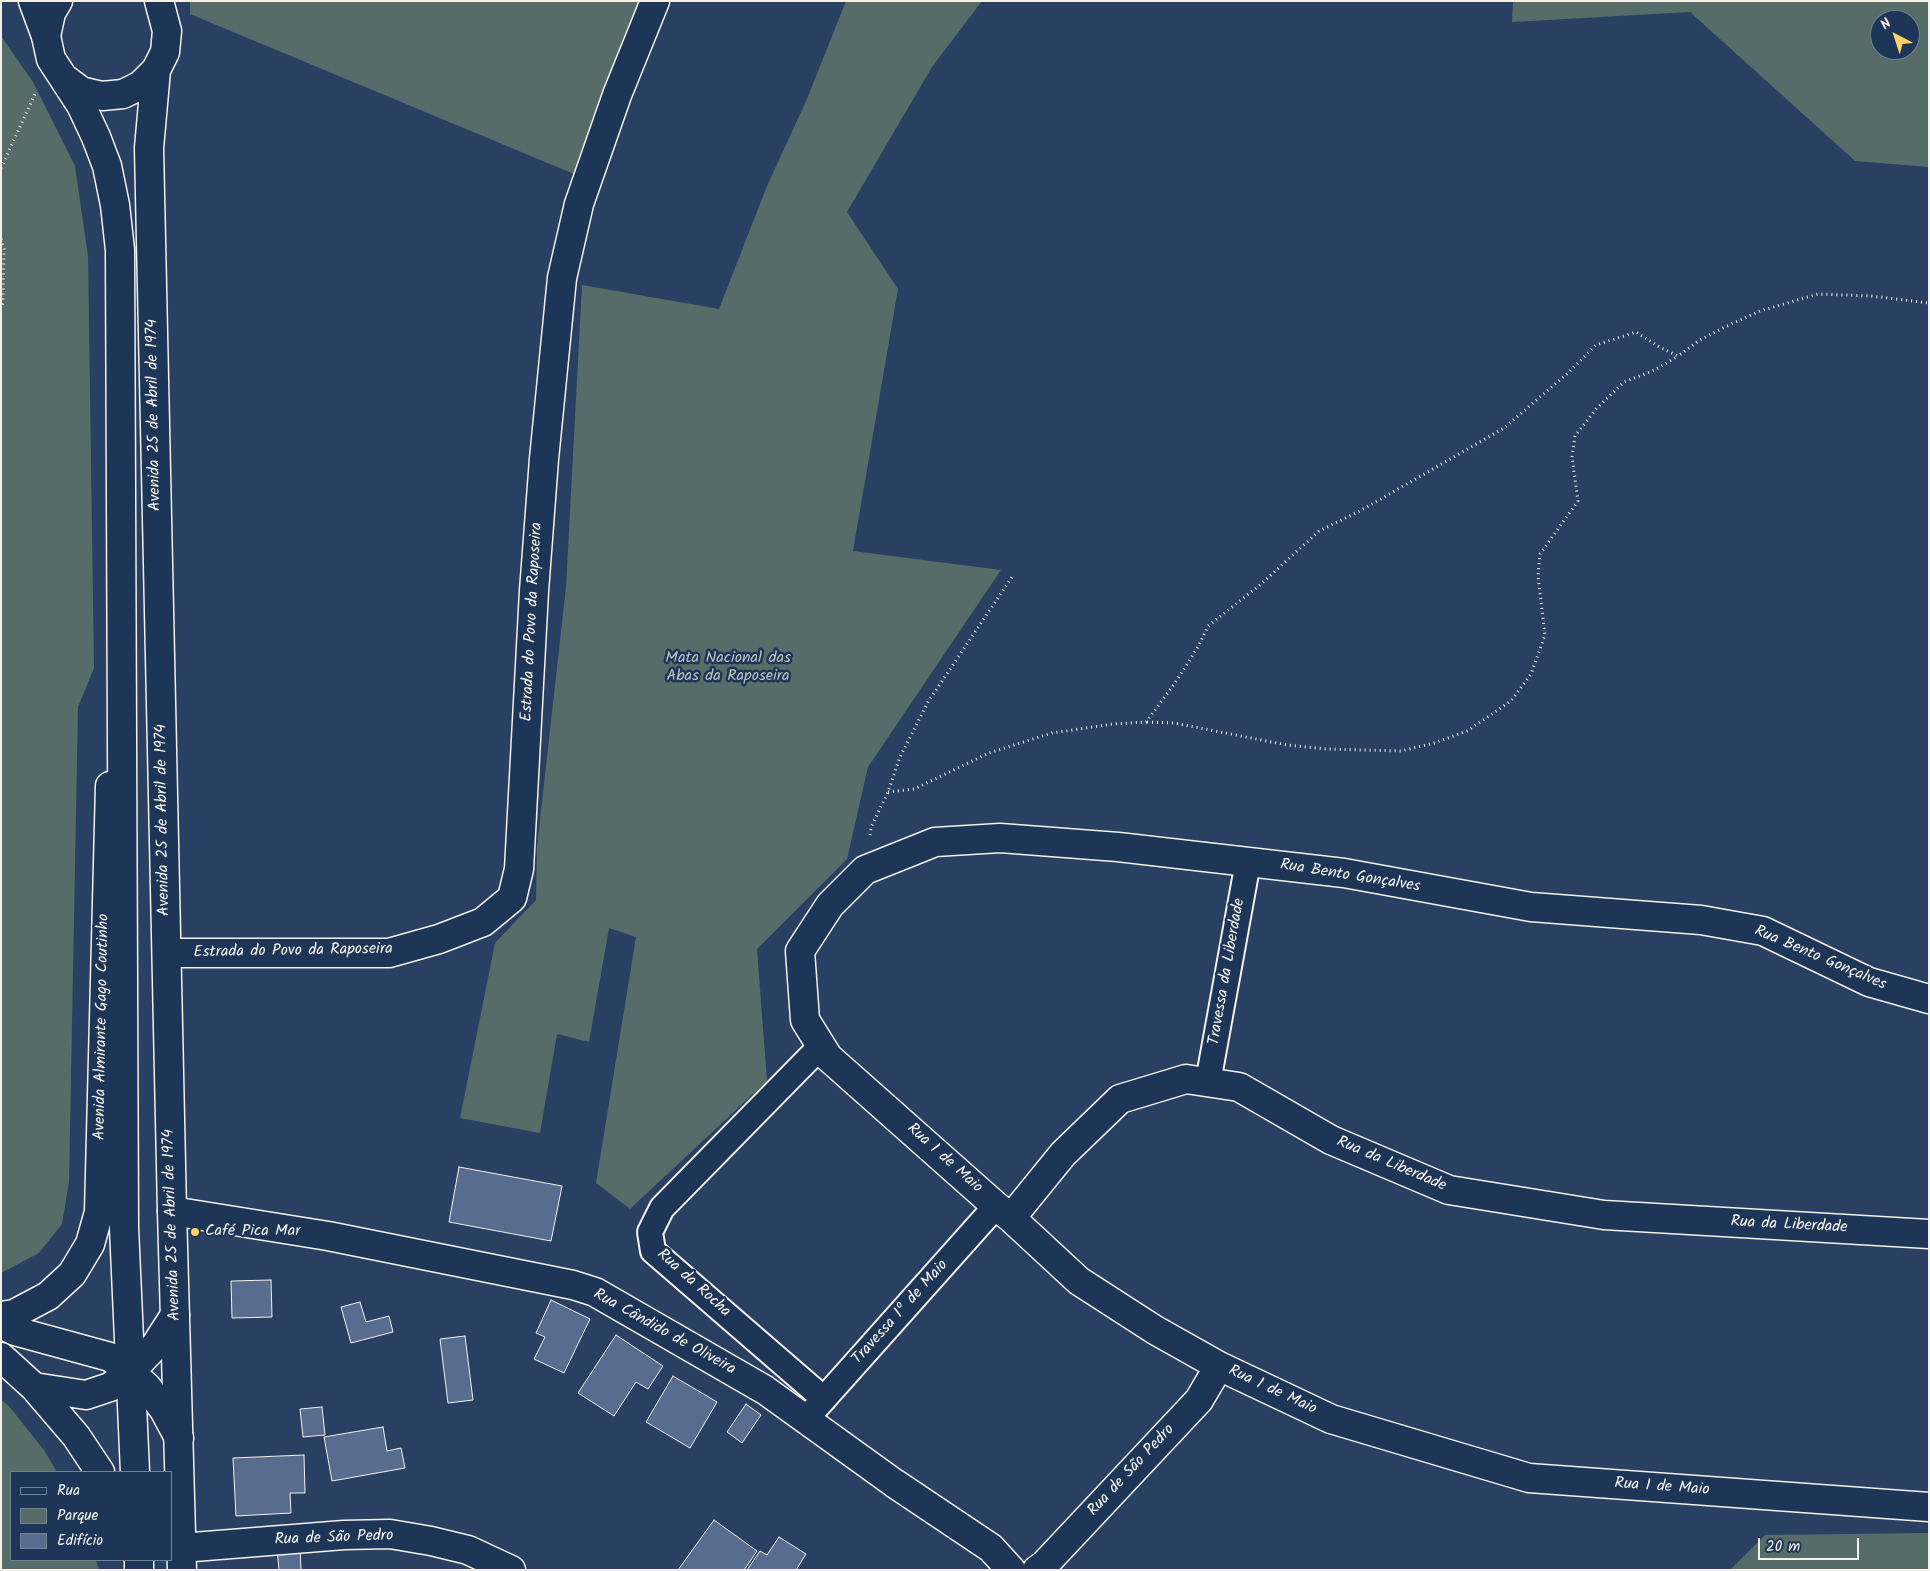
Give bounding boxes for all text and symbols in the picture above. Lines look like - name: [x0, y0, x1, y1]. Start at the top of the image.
- north arrow: [1870, 10, 1920, 60]
- text: N: [1876, 13, 1896, 36]
- street label: Avenida 25 de Abril de 1974: [144, 319, 166, 511]
- street label: Estrada do Povo da Raposeira: [518, 522, 548, 722]
- park label: Mata Nacional das Abas da Raposeira: [665, 649, 791, 687]
- street label: Avenida 25 de Abril de 1974: [153, 724, 175, 916]
- street label: Rua Bento Gonçalves: [1279, 856, 1421, 898]
- street label: Travessa da Liberdade: [1206, 897, 1250, 1047]
- street label: Avenida Almirante Gago Coutinho: [91, 914, 115, 1140]
- street label: Rua Bento Gonçalves: [1751, 922, 1889, 996]
- street label: Estrada do Povo da Raposeira: [193, 941, 393, 963]
- street label: Rua 1 de Maio: [902, 1120, 986, 1198]
- street label: Avenida 25 de Abril de 1974: [160, 1129, 186, 1321]
- street label: Rua da Liberdade: [1333, 1133, 1449, 1197]
- street label: Rua da Liberdade: [1730, 1213, 1848, 1239]
- place label: Café Pica Mar: [205, 1222, 300, 1242]
- marker: Café Pica Mar: [189, 1226, 201, 1238]
- street label: Rua da Rocha: [652, 1246, 734, 1322]
- street label: Travessa 1º de Maio: [849, 1257, 953, 1369]
- street label: Rua Cândido de Oliveira: [589, 1286, 739, 1380]
- street label: Rua 1 de Maio: [1225, 1362, 1319, 1420]
- street label: Rua de São Pedro: [1085, 1421, 1179, 1521]
- legend: [10, 1471, 172, 1561]
- street label: Rua 1 de Maio: [1614, 1475, 1710, 1501]
- text: Rua: [57, 1479, 80, 1503]
- text: Parque: [57, 1504, 98, 1528]
- street label: Rua de São Pedro: [274, 1527, 394, 1551]
- scale bar: [1760, 1528, 1861, 1560]
- text: Edifício: [57, 1529, 103, 1553]
- text: 20 m: [1766, 1535, 1800, 1559]

